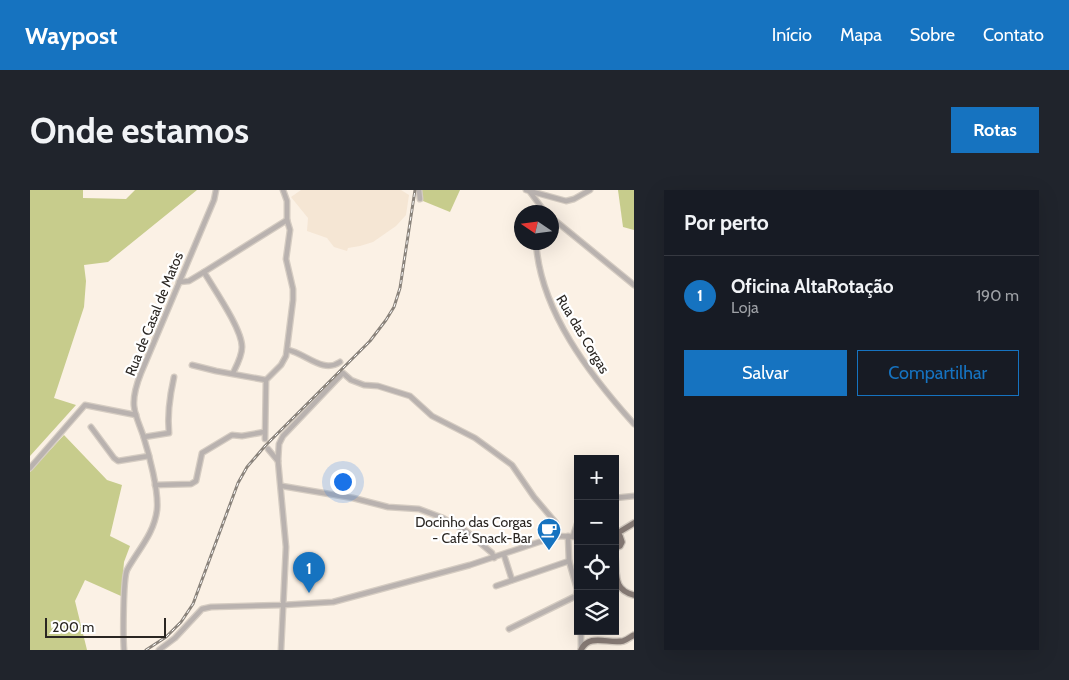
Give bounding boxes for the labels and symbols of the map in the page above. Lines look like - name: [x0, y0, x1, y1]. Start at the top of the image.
- north arrow: [514, 205, 559, 250]
- street label: Rua de Casal de Matos: [121, 249, 187, 379]
- street label: Rua das Corgas: [552, 291, 614, 377]
- your location: [330, 469, 356, 495]
- place label: Docinho das Corgas - Café Snack-Bar: [415, 513, 533, 547]
- cafe icon: Docinho das Corgas - Café Snack-Bar: [536, 517, 562, 551]
- pin: 1: [293, 552, 325, 593]
- scale bar: [45, 615, 166, 638]

